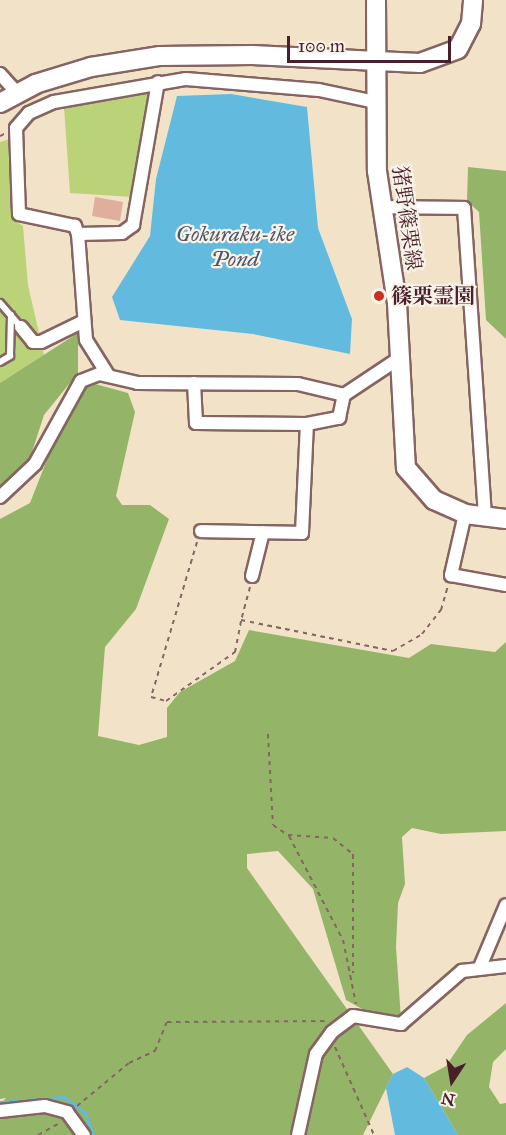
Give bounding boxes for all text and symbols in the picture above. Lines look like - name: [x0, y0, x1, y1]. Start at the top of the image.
- scale bar: [290, 24, 454, 62]
- text: 100 m: [298, 35, 345, 57]
- street label: 猪野篠栗線: [387, 164, 427, 272]
- water label: Gokuraku-ike Pond: [176, 220, 294, 272]
- place label: 篠栗霊園: [391, 283, 475, 309]
- marker: 篠栗霊園: [372, 289, 386, 303]
- north arrow: [422, 1051, 482, 1111]
- text: N: [440, 1088, 457, 1110]

